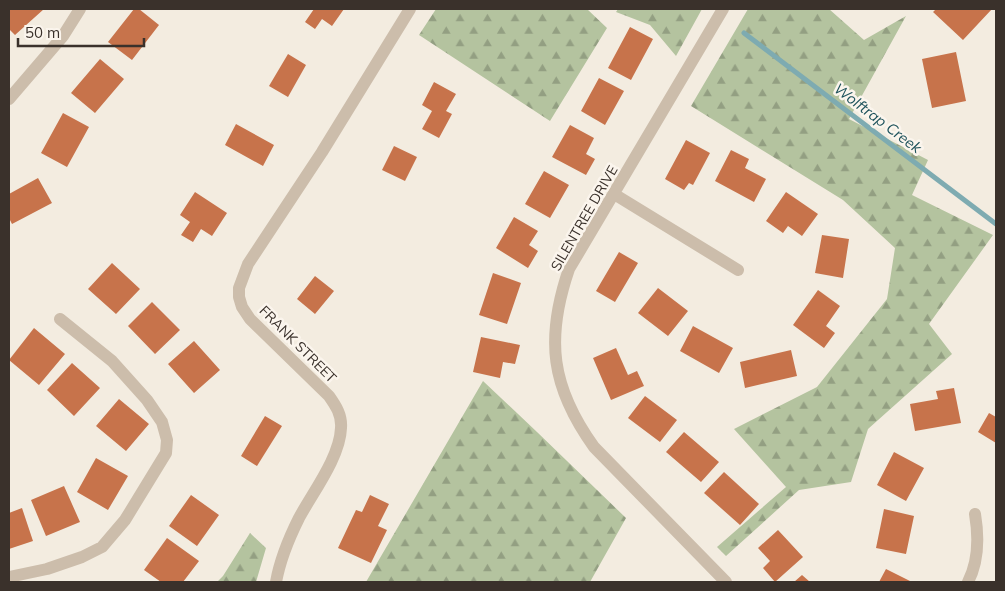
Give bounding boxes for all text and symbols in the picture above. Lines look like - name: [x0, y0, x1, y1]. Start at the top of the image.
- scale bar: [18, 15, 144, 47]
- text: 50 m: [25, 23, 60, 42]
- water label: Wolftrap Creek: [830, 79, 927, 158]
- street label: SILENTREE DRIVE: [547, 162, 621, 274]
- street label: FRANK STREET: [256, 302, 341, 387]

